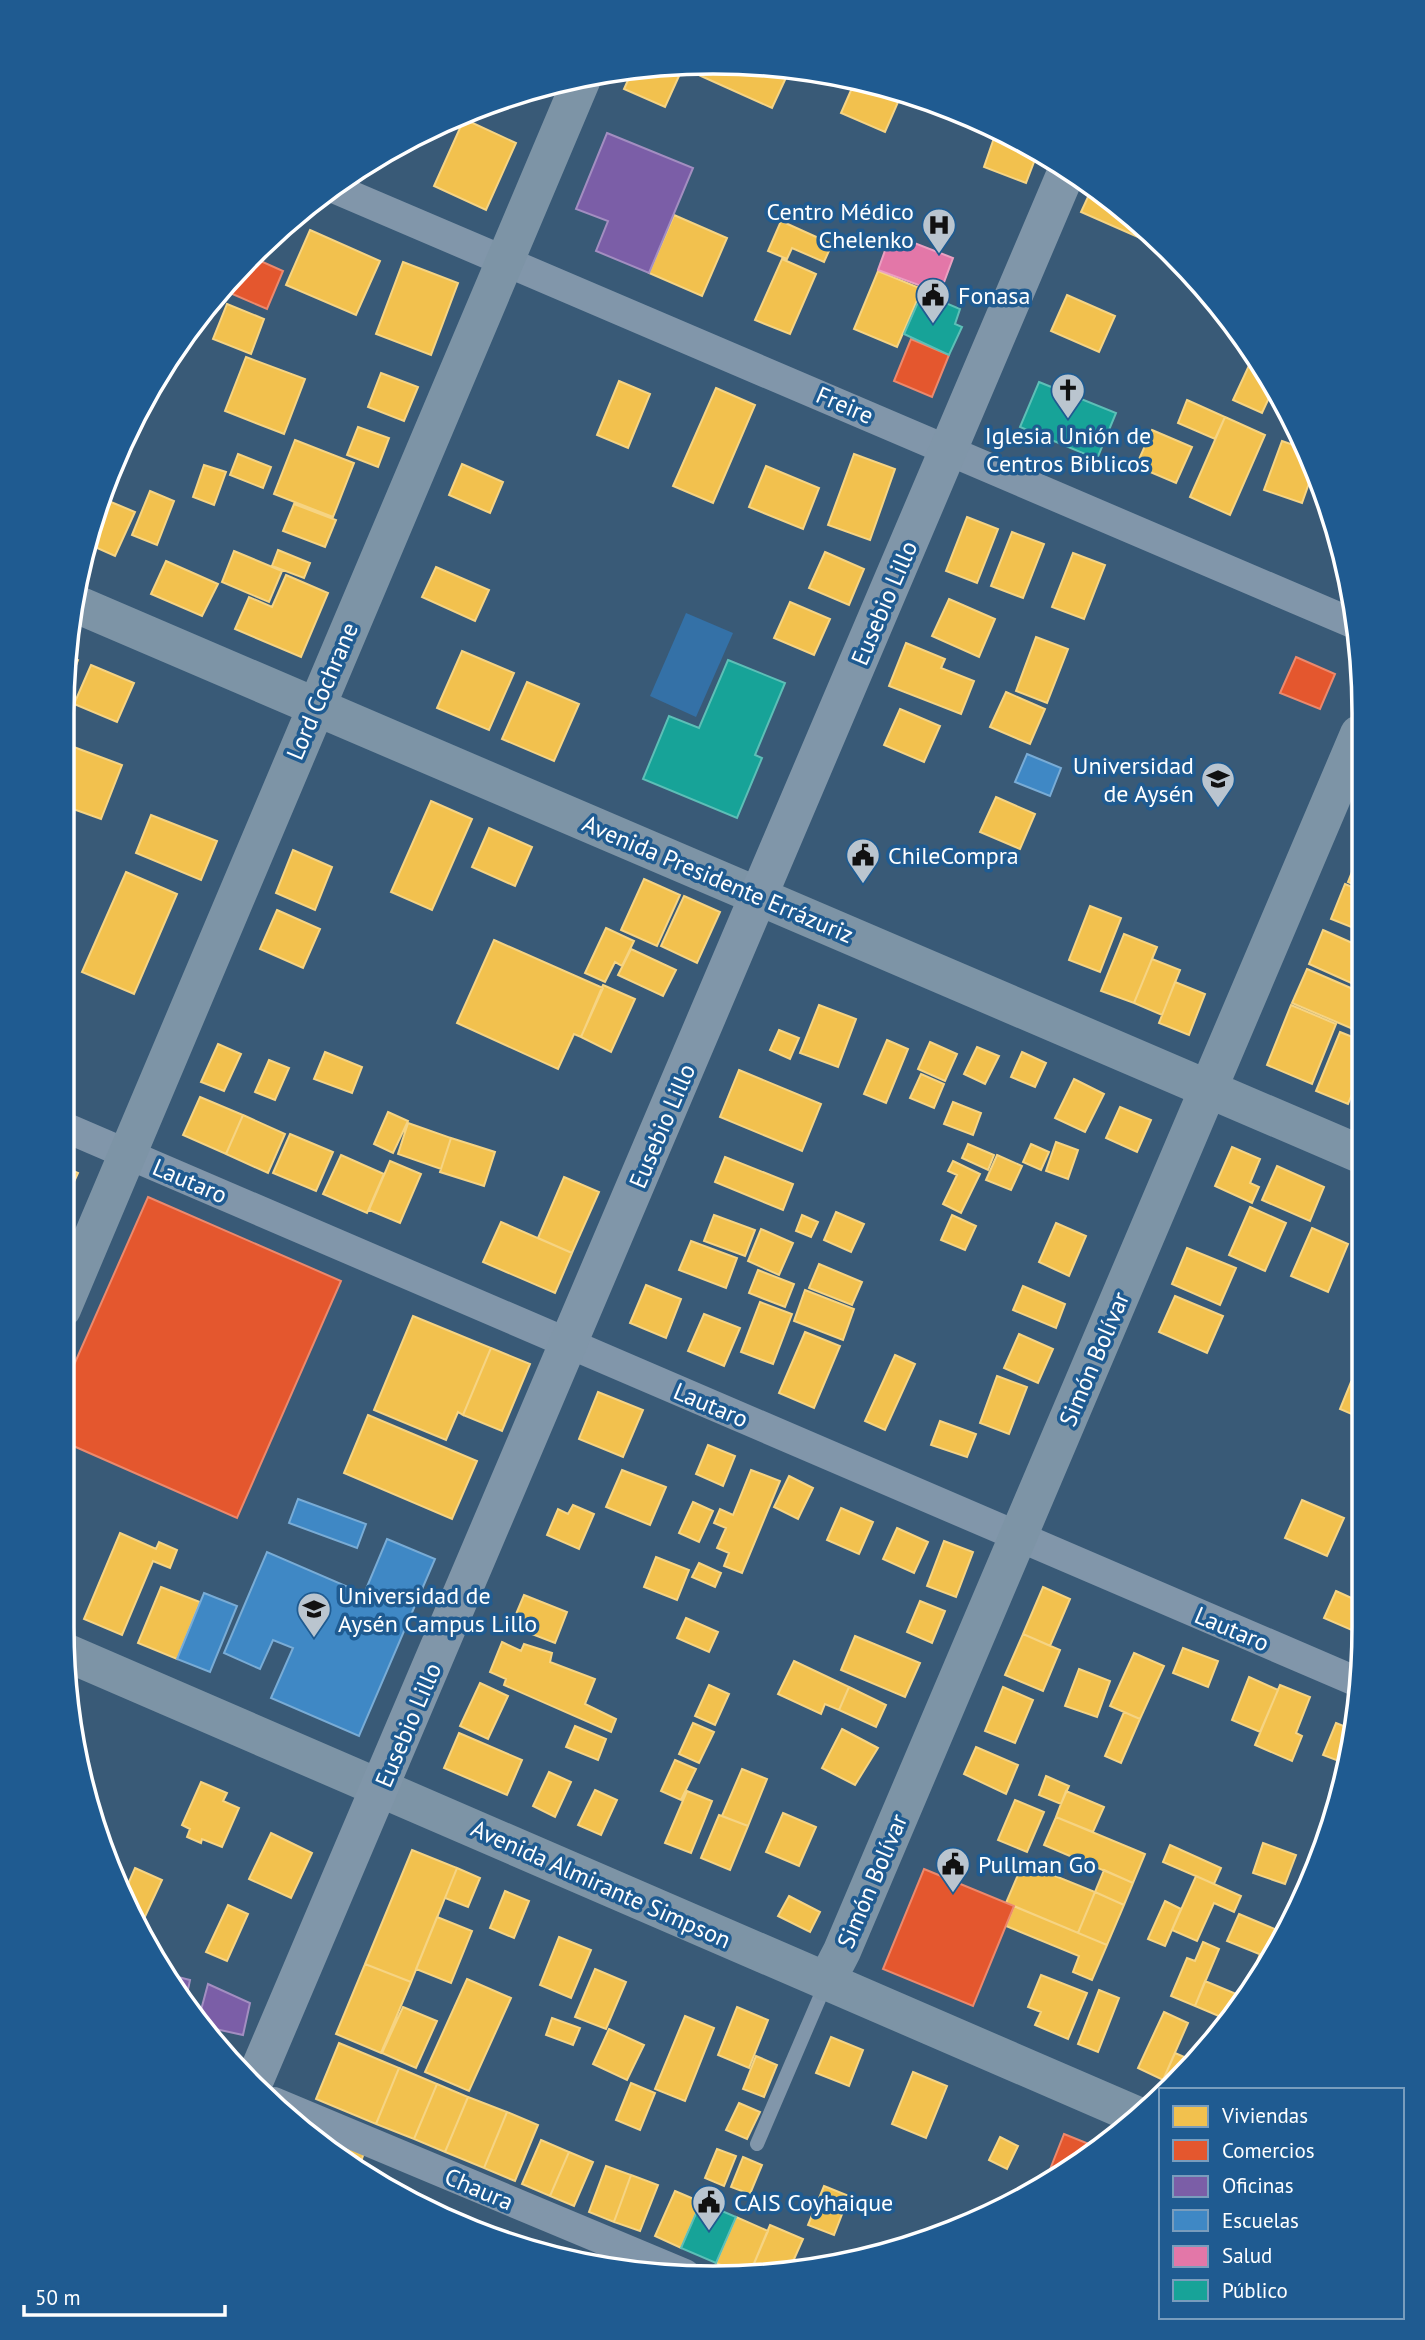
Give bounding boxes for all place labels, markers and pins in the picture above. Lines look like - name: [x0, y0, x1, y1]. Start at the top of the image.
- place label: Centro Médico Chelenko: [767, 196, 914, 255]
- hospital icon: Centro Médico Chelenko: [920, 206, 958, 255]
- public building icon: Fonasa: [914, 276, 952, 325]
- place label: Fonasa: [958, 280, 1030, 311]
- church icon: Iglesia Unión de Centros Biblicos: [1049, 371, 1087, 420]
- place label: Iglesia Unión de Centros Biblicos: [985, 420, 1151, 479]
- place label: Universidad de Aysén: [1073, 750, 1194, 809]
- school or university icon: Universidad de Aysén: [1199, 760, 1237, 809]
- public building icon: ChileCompra: [844, 836, 882, 885]
- place label: ChileCompra: [888, 840, 1019, 871]
- place label: Universidad de Aysén Campus Lillo: [338, 1580, 537, 1639]
- school or university icon: Universidad de Aysén Campus Lillo: [295, 1590, 333, 1639]
- public building icon: Pullman Go: [934, 1845, 972, 1894]
- place label: Pullman Go: [978, 1849, 1096, 1880]
- public building icon: CAIS Coyhaique: [690, 2183, 728, 2232]
- place label: CAIS Coyhaique: [734, 2187, 893, 2218]

